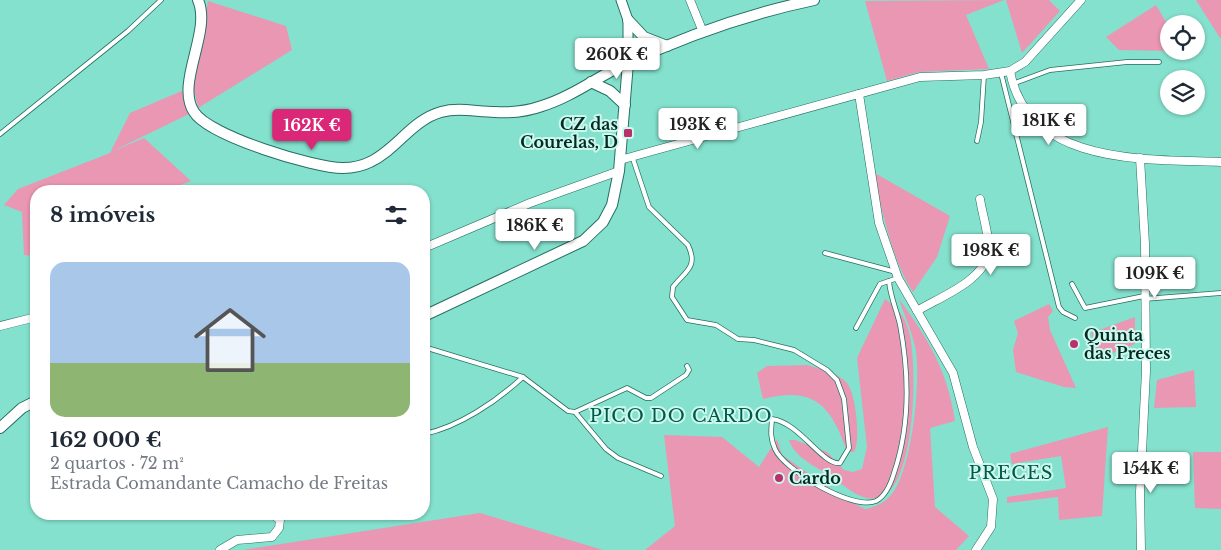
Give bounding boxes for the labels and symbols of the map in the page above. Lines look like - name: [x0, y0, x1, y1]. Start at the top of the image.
- pin: 260K €: [576, 38, 658, 80]
- pin: 181K €: [1008, 104, 1090, 146]
- pin: 162K €: [271, 108, 353, 151]
- pin: 193K €: [657, 108, 739, 150]
- place label: CZ das Courelas, D: [520, 114, 618, 152]
- marker: CZ das Courelas, D: [622, 127, 634, 139]
- pin: 186K €: [494, 208, 576, 251]
- pin: 198K €: [950, 234, 1032, 276]
- pin: 109K €: [1114, 256, 1196, 299]
- place label: Quinta das Preces: [1084, 325, 1171, 363]
- marker: Quinta das Preces: [1068, 338, 1080, 350]
- district label: PICO DO CARDO: [590, 405, 772, 427]
- pin: 154K €: [1110, 452, 1192, 494]
- district label: PRECES: [969, 462, 1053, 484]
- place label: Cardo: [789, 468, 841, 488]
- marker: Cardo: [773, 472, 785, 484]

